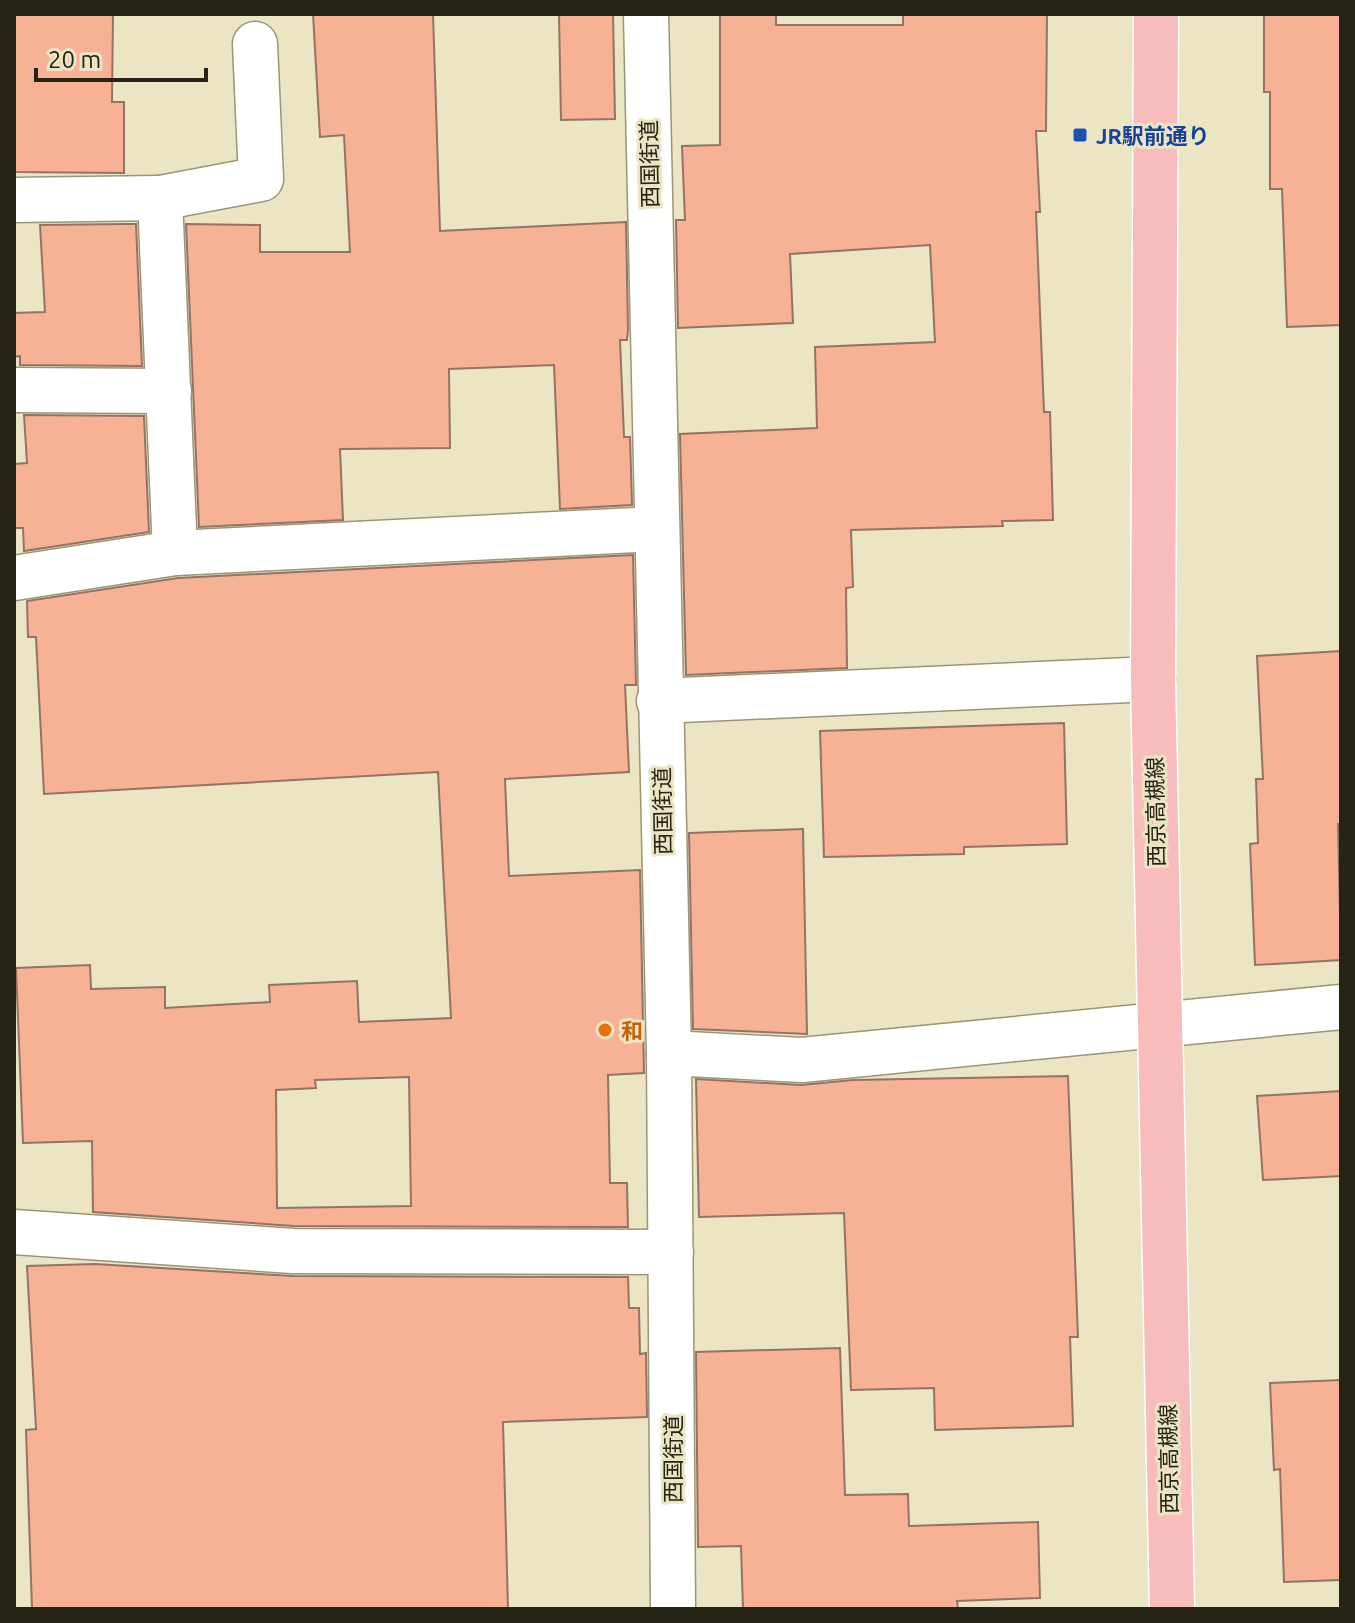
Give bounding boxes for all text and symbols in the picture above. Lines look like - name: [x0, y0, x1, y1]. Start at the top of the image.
- scale bar: [36, 32, 206, 82]
- text: 20 m: [48, 46, 101, 73]
- street label: 西国街道: [636, 120, 662, 208]
- place label: JR駅前通り: [1096, 123, 1210, 148]
- marker: JR駅前通り: [1071, 126, 1089, 144]
- street label: 西京高槻線: [1142, 757, 1168, 867]
- street label: 西国街道: [649, 767, 675, 855]
- place label: 和: [621, 1018, 643, 1043]
- marker: 和: [596, 1021, 614, 1039]
- street label: 西京高槻線: [1155, 1404, 1181, 1514]
- street label: 西国街道: [660, 1415, 685, 1503]

